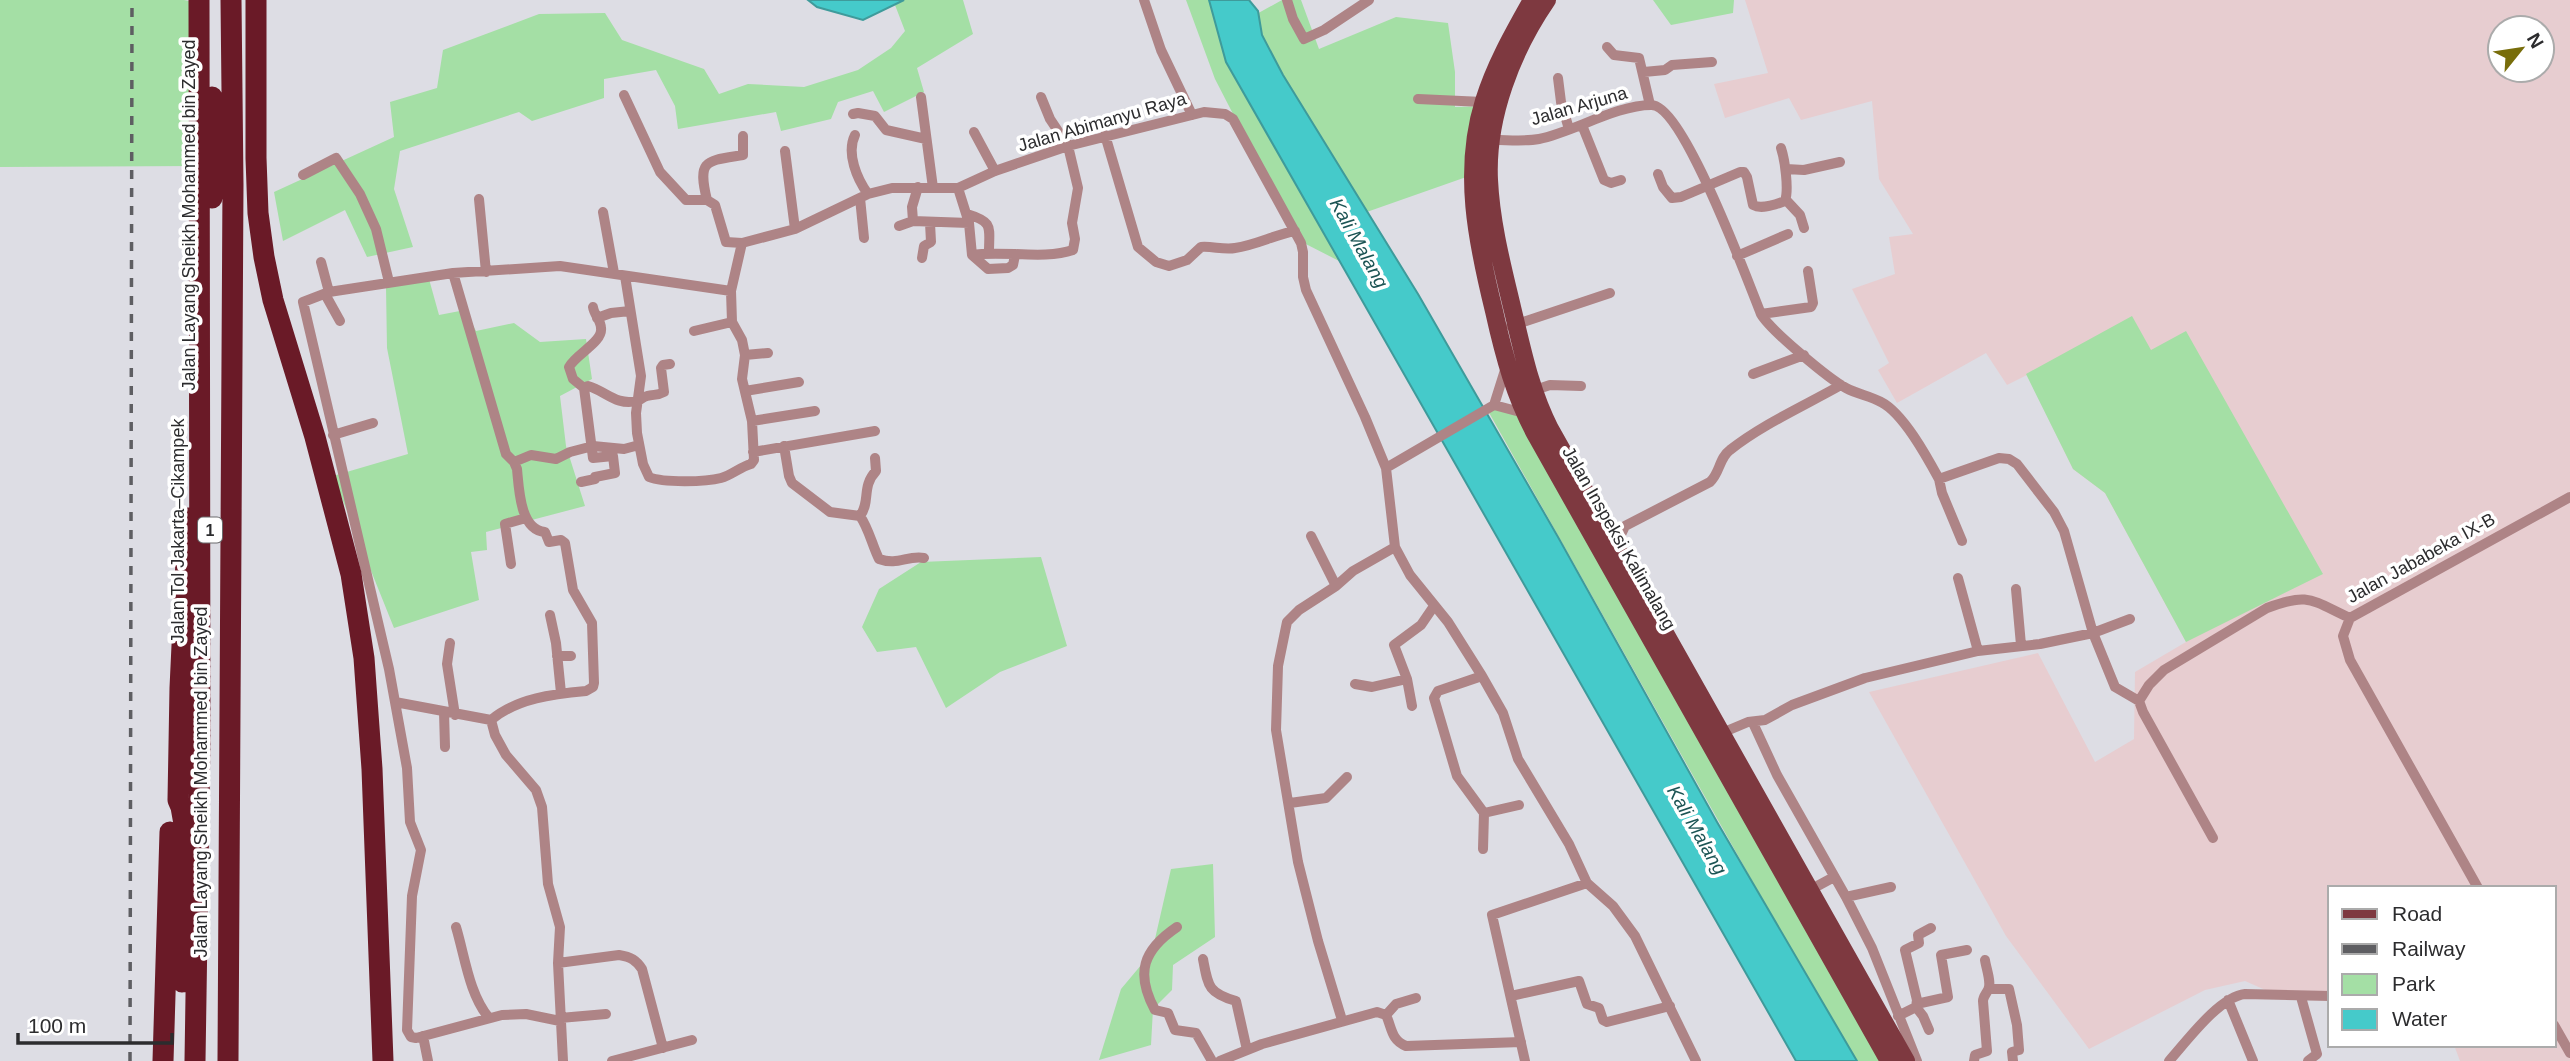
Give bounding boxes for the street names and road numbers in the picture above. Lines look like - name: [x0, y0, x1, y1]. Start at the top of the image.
- street label: Jalan Layang Sheikh Mohammed bin Zayed: [179, 39, 199, 391]
- street label: Jalan Arjuna: [1529, 82, 1630, 129]
- street label: Jalan Abimanyu Raya: [1016, 88, 1189, 156]
- street label: Jalan Tol Jakarta–Cikampek: [168, 418, 188, 643]
- street label: Jalan Inspeksi Kalimalang: [1558, 443, 1680, 633]
- street label: Jalan Jababeka IX-B: [2344, 509, 2498, 607]
- road number: 1: [198, 517, 222, 542]
- street label: Jalan Layang Sheikh Mohammed bin Zayed: [191, 606, 211, 958]

